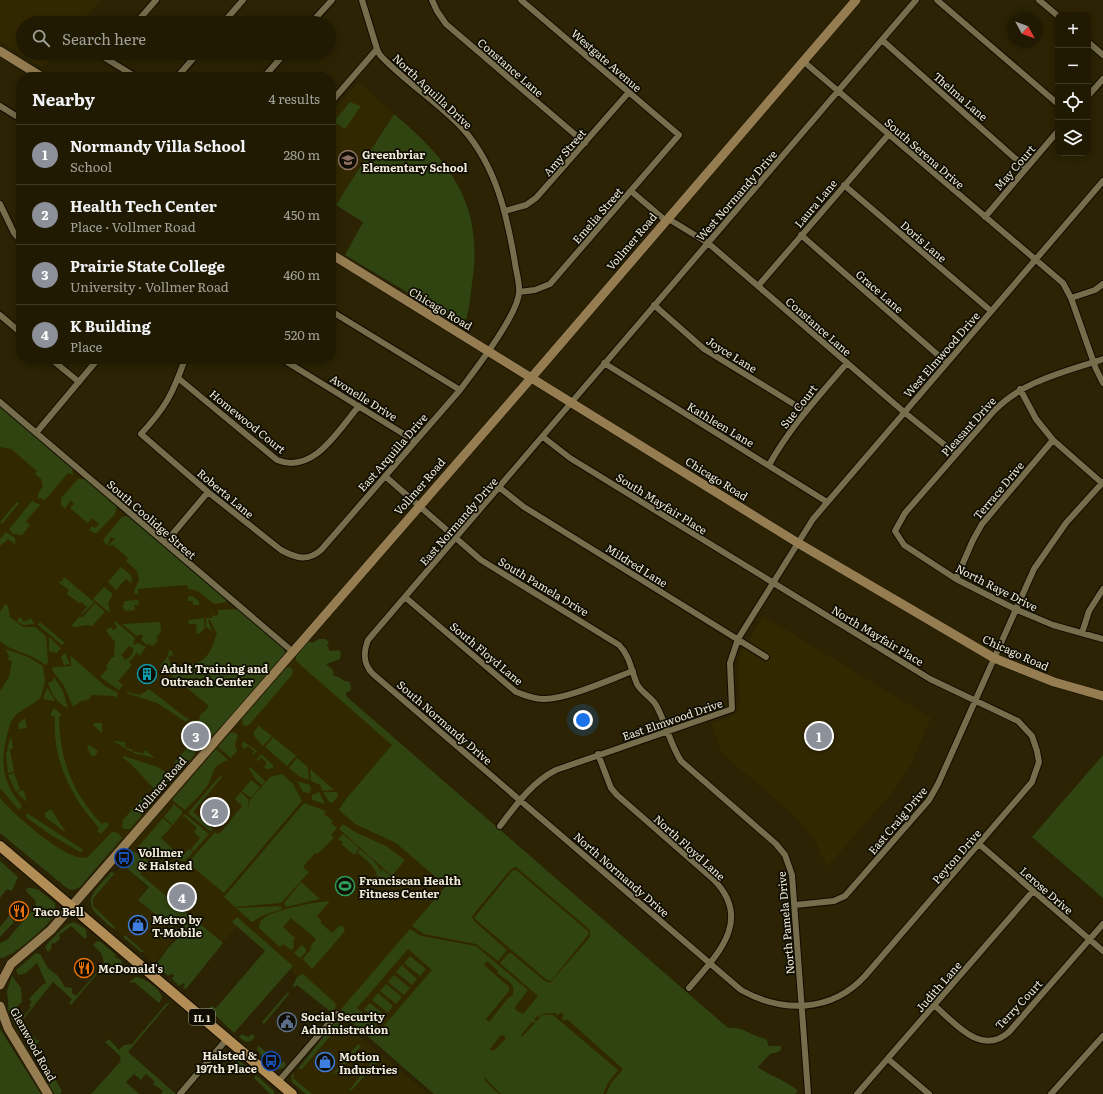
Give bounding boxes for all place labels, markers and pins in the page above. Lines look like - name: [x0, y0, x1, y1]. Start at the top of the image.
- place label: Greenbriar Elementary School: [362, 146, 467, 175]
- school or university icon: Greenbriar Elementary School: [337, 149, 359, 171]
- place label: Adult Training and Outreach Center: [161, 660, 268, 689]
- building icon: Adult Training and Outreach Center: [136, 663, 158, 685]
- pin: 3: [183, 721, 209, 751]
- pin: 1: [806, 721, 832, 751]
- pin: 2: [202, 797, 228, 827]
- place label: Vollmer & Halsted: [138, 844, 193, 873]
- bus stop icon: Vollmer & Halsted: [113, 847, 135, 869]
- place label: Franciscan Health Fitness Center: [359, 872, 462, 901]
- sports icon: Franciscan Health Fitness Center: [334, 875, 356, 897]
- pin: 4: [169, 882, 195, 912]
- restaurant icon: Taco Bell: [8, 900, 30, 922]
- place label: Taco Bell: [33, 903, 84, 919]
- place label: Metro by T-Mobile: [152, 911, 202, 940]
- shop icon: Metro by T-Mobile: [127, 914, 149, 936]
- restaurant icon: McDonald's: [73, 957, 95, 979]
- place label: McDonald's: [98, 960, 164, 976]
- place label: Social Security Administration: [301, 1008, 389, 1037]
- public building icon: Social Security Administration: [276, 1011, 298, 1033]
- place label: Halsted & 197th Place: [196, 1047, 257, 1076]
- place label: Motion Industries: [339, 1048, 398, 1077]
- bus stop icon: Halsted & 197th Place: [260, 1050, 282, 1072]
- shop icon: Motion Industries: [314, 1051, 336, 1073]

